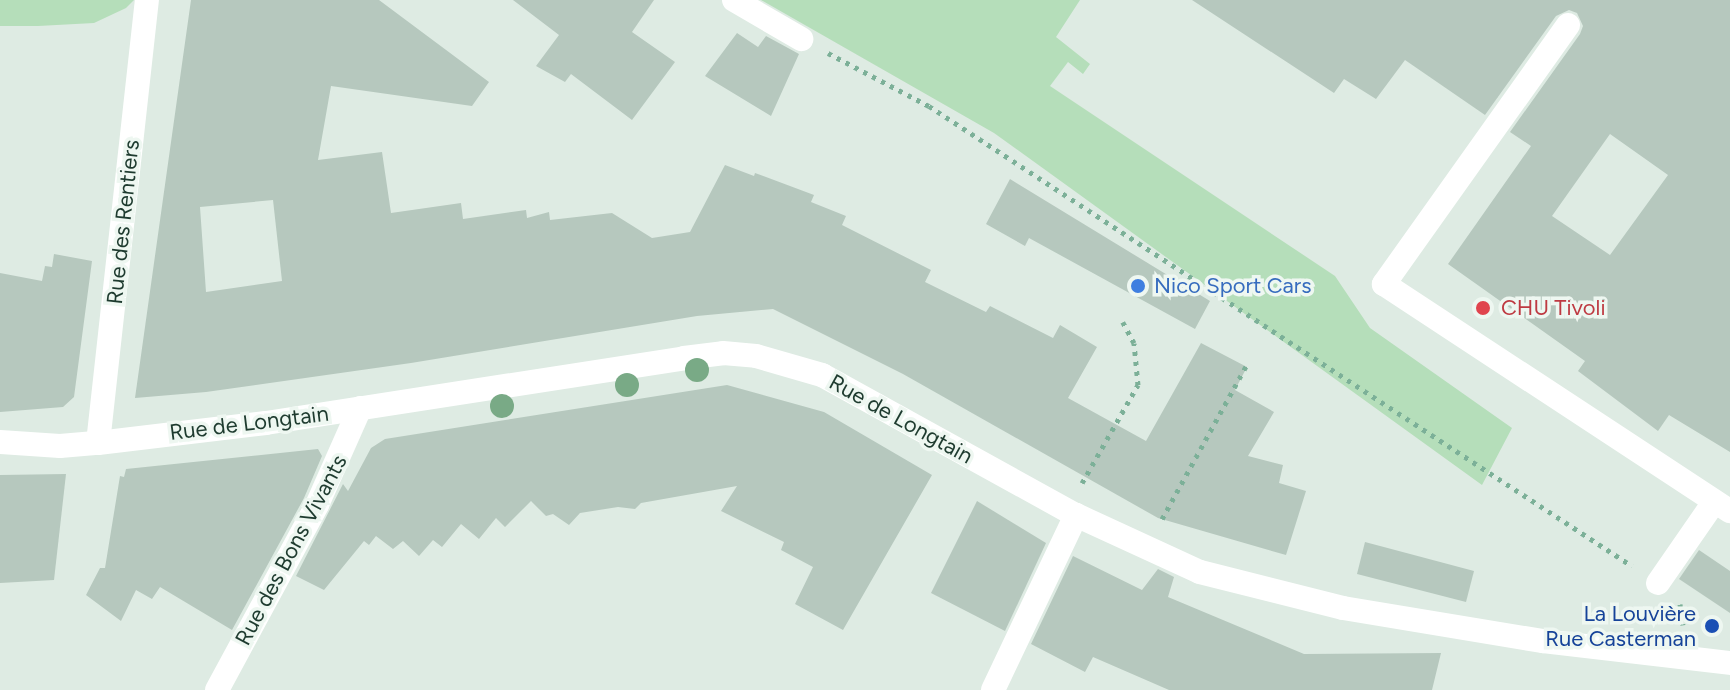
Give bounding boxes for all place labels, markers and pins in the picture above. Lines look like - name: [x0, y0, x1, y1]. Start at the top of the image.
- place label: Nico Sport Cars: [1154, 273, 1311, 299]
- marker: Nico Sport Cars: [1129, 277, 1147, 295]
- place label: CHU Tivoli: [1501, 295, 1606, 321]
- marker: CHU Tivoli: [1472, 297, 1494, 319]
- place label: La Louvière Rue Casterman: [1545, 600, 1696, 652]
- marker: La Louvière Rue Casterman: [1703, 617, 1721, 635]

